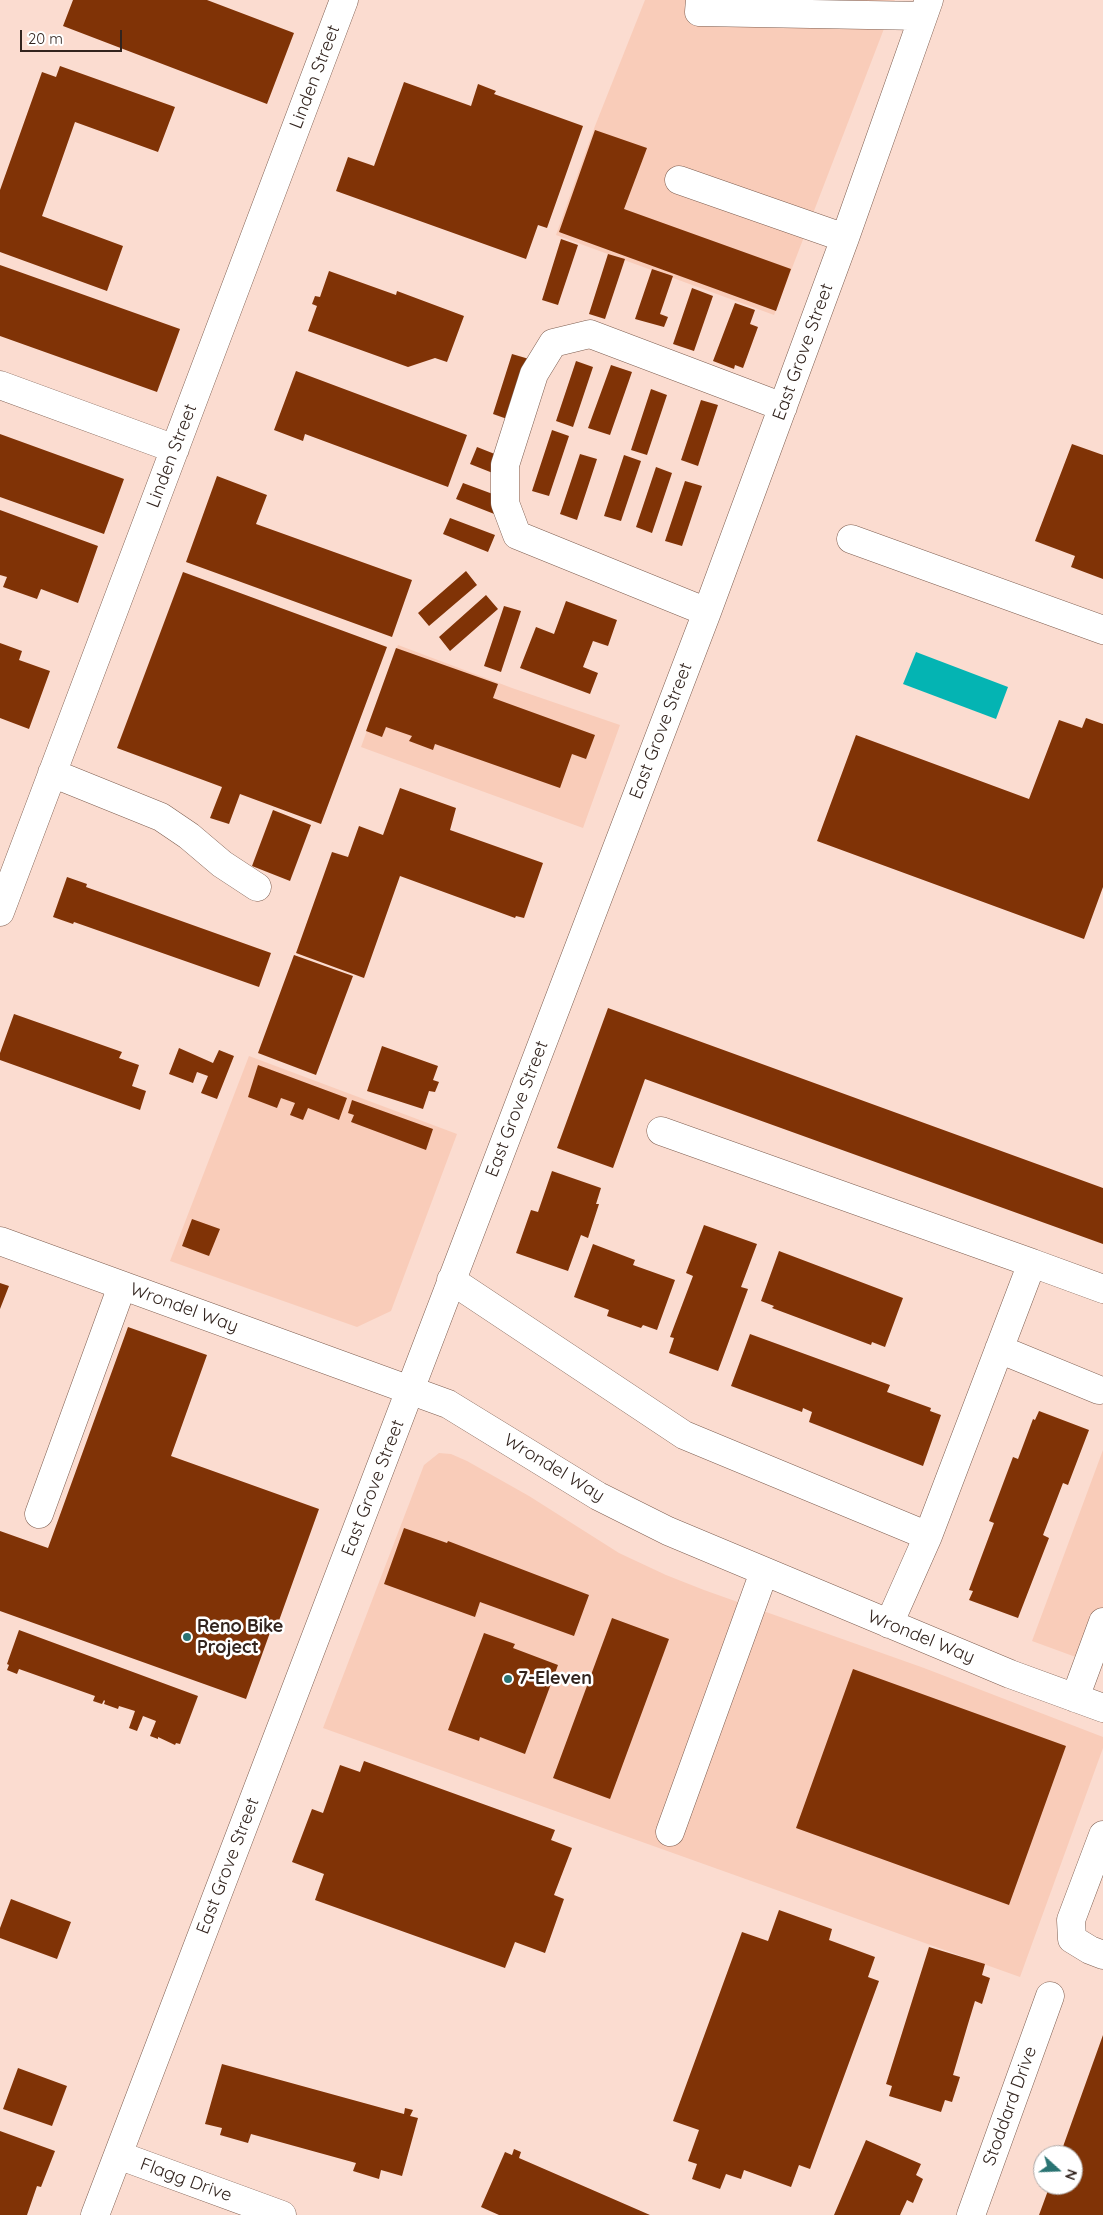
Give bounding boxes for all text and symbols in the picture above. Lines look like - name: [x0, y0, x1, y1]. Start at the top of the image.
- scale bar: [22, 20, 125, 52]
- street label: Linden Street: [285, 22, 345, 132]
- text: 20 m: [28, 29, 63, 48]
- street label: East Grove Street: [768, 281, 838, 423]
- street label: Linden Street: [142, 401, 202, 511]
- street label: East Grove Street: [625, 660, 697, 802]
- street label: East Grove Street: [481, 1038, 553, 1180]
- street label: Wrondel Way: [127, 1278, 241, 1338]
- street label: East Grove Street: [337, 1417, 409, 1559]
- street label: Wrondel Way: [500, 1429, 608, 1507]
- street label: Wrondel Way: [864, 1606, 978, 1668]
- place label: Reno Bike Project: [197, 1616, 283, 1658]
- marker: Reno Bike Project: [181, 1631, 193, 1643]
- place label: 7-Eleven: [518, 1668, 592, 1690]
- marker: 7-Eleven: [502, 1673, 514, 1685]
- street label: East Grove Street: [192, 1795, 264, 1937]
- street label: Stoddard Drive: [978, 2043, 1042, 2169]
- north arrow: [1033, 2145, 1083, 2195]
- street label: Flagg Drive: [137, 2153, 235, 2207]
- text: N: [1061, 2167, 1081, 2183]

